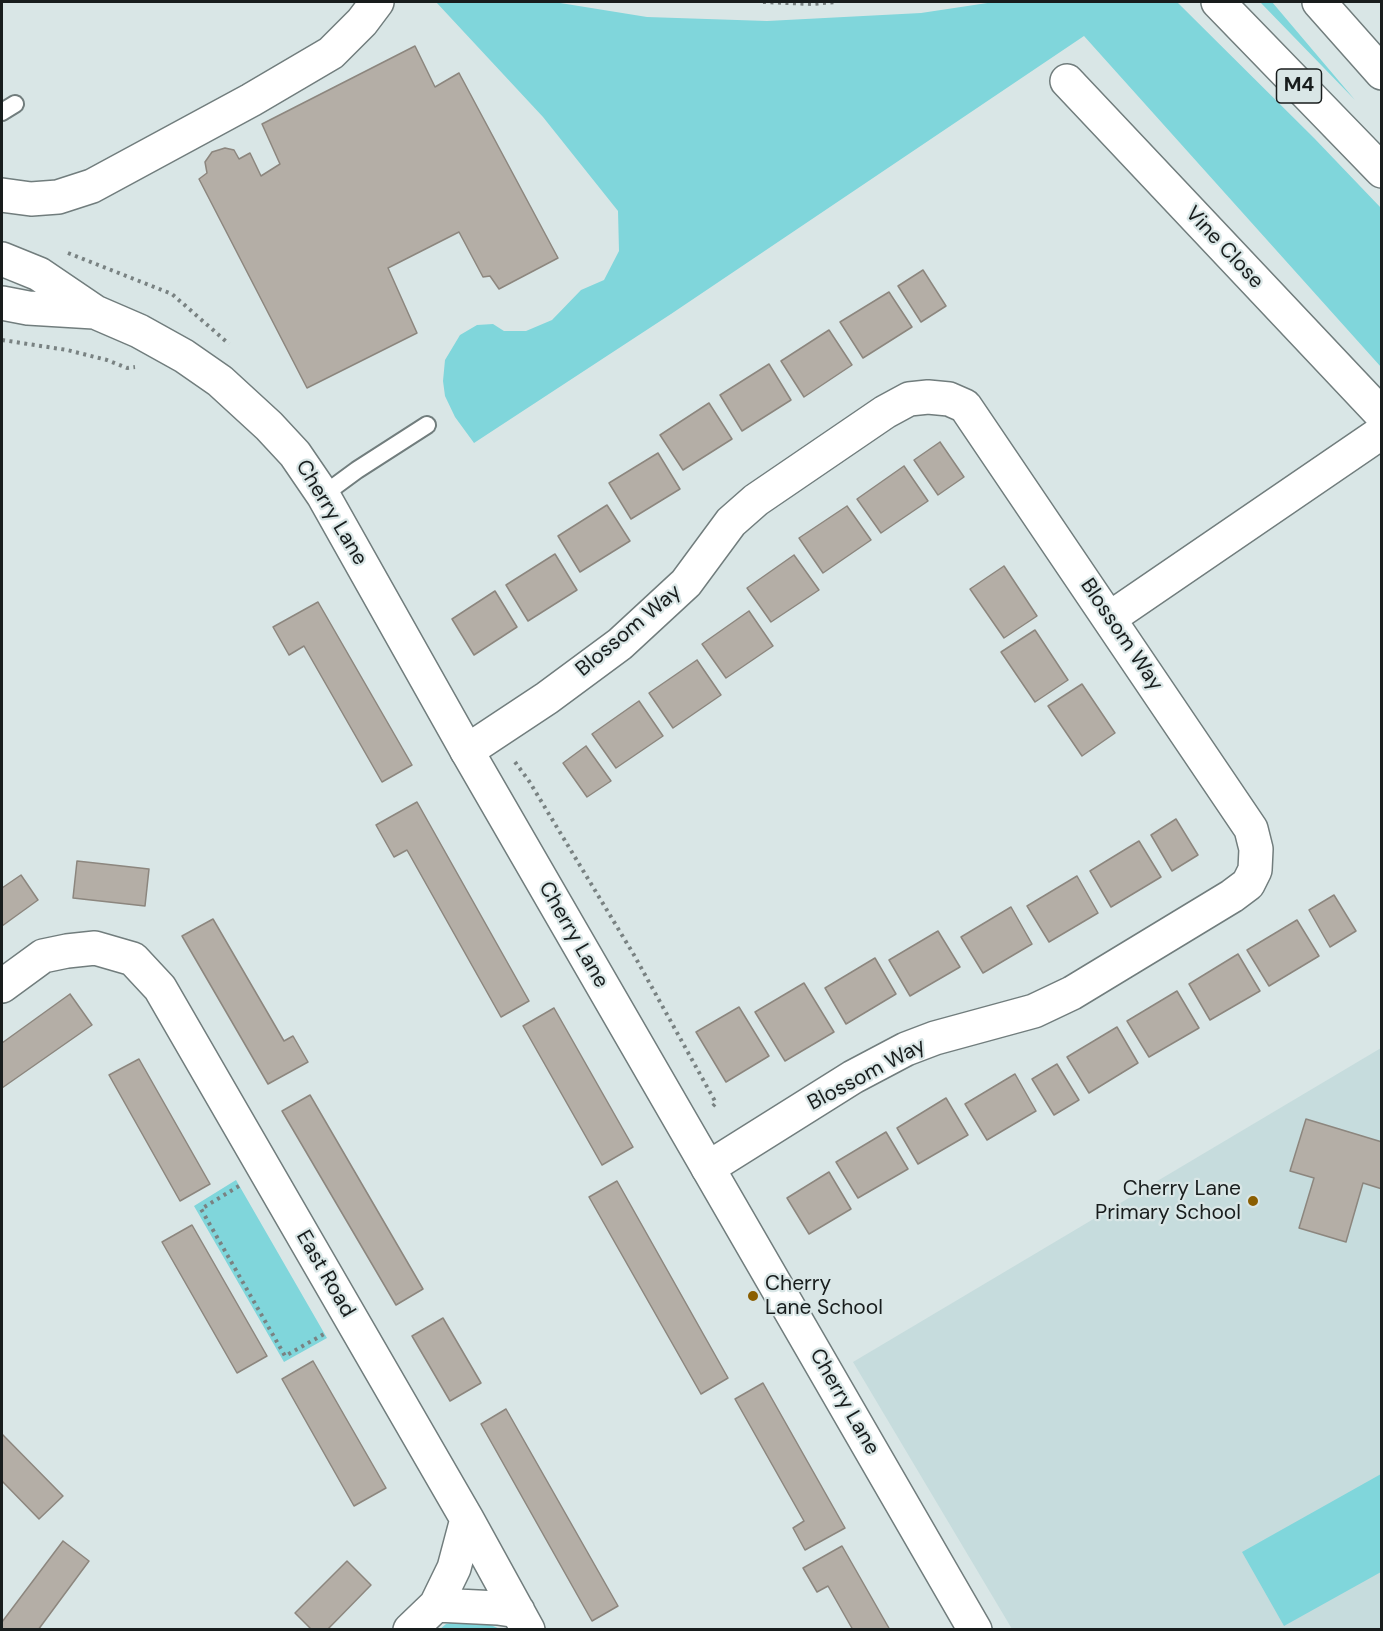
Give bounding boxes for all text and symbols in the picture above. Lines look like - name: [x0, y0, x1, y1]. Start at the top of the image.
- road number: M4: [1276, 69, 1322, 103]
- street label: Vine Close: [1180, 202, 1268, 294]
- street label: Cherry Lane: [290, 456, 372, 570]
- street label: Blossom Way: [1074, 574, 1168, 696]
- street label: Blossom Way: [571, 580, 687, 682]
- street label: Cherry Lane: [533, 877, 613, 993]
- street label: Blossom Way: [804, 1033, 930, 1117]
- place label: Cherry Lane Primary School: [1095, 1176, 1241, 1226]
- marker: Cherry Lane Primary School: [1246, 1194, 1260, 1208]
- street label: East Road: [290, 1226, 360, 1322]
- place label: Cherry Lane School: [765, 1271, 883, 1321]
- marker: Cherry Lane School: [746, 1289, 760, 1303]
- street label: Cherry Lane: [804, 1344, 884, 1460]

